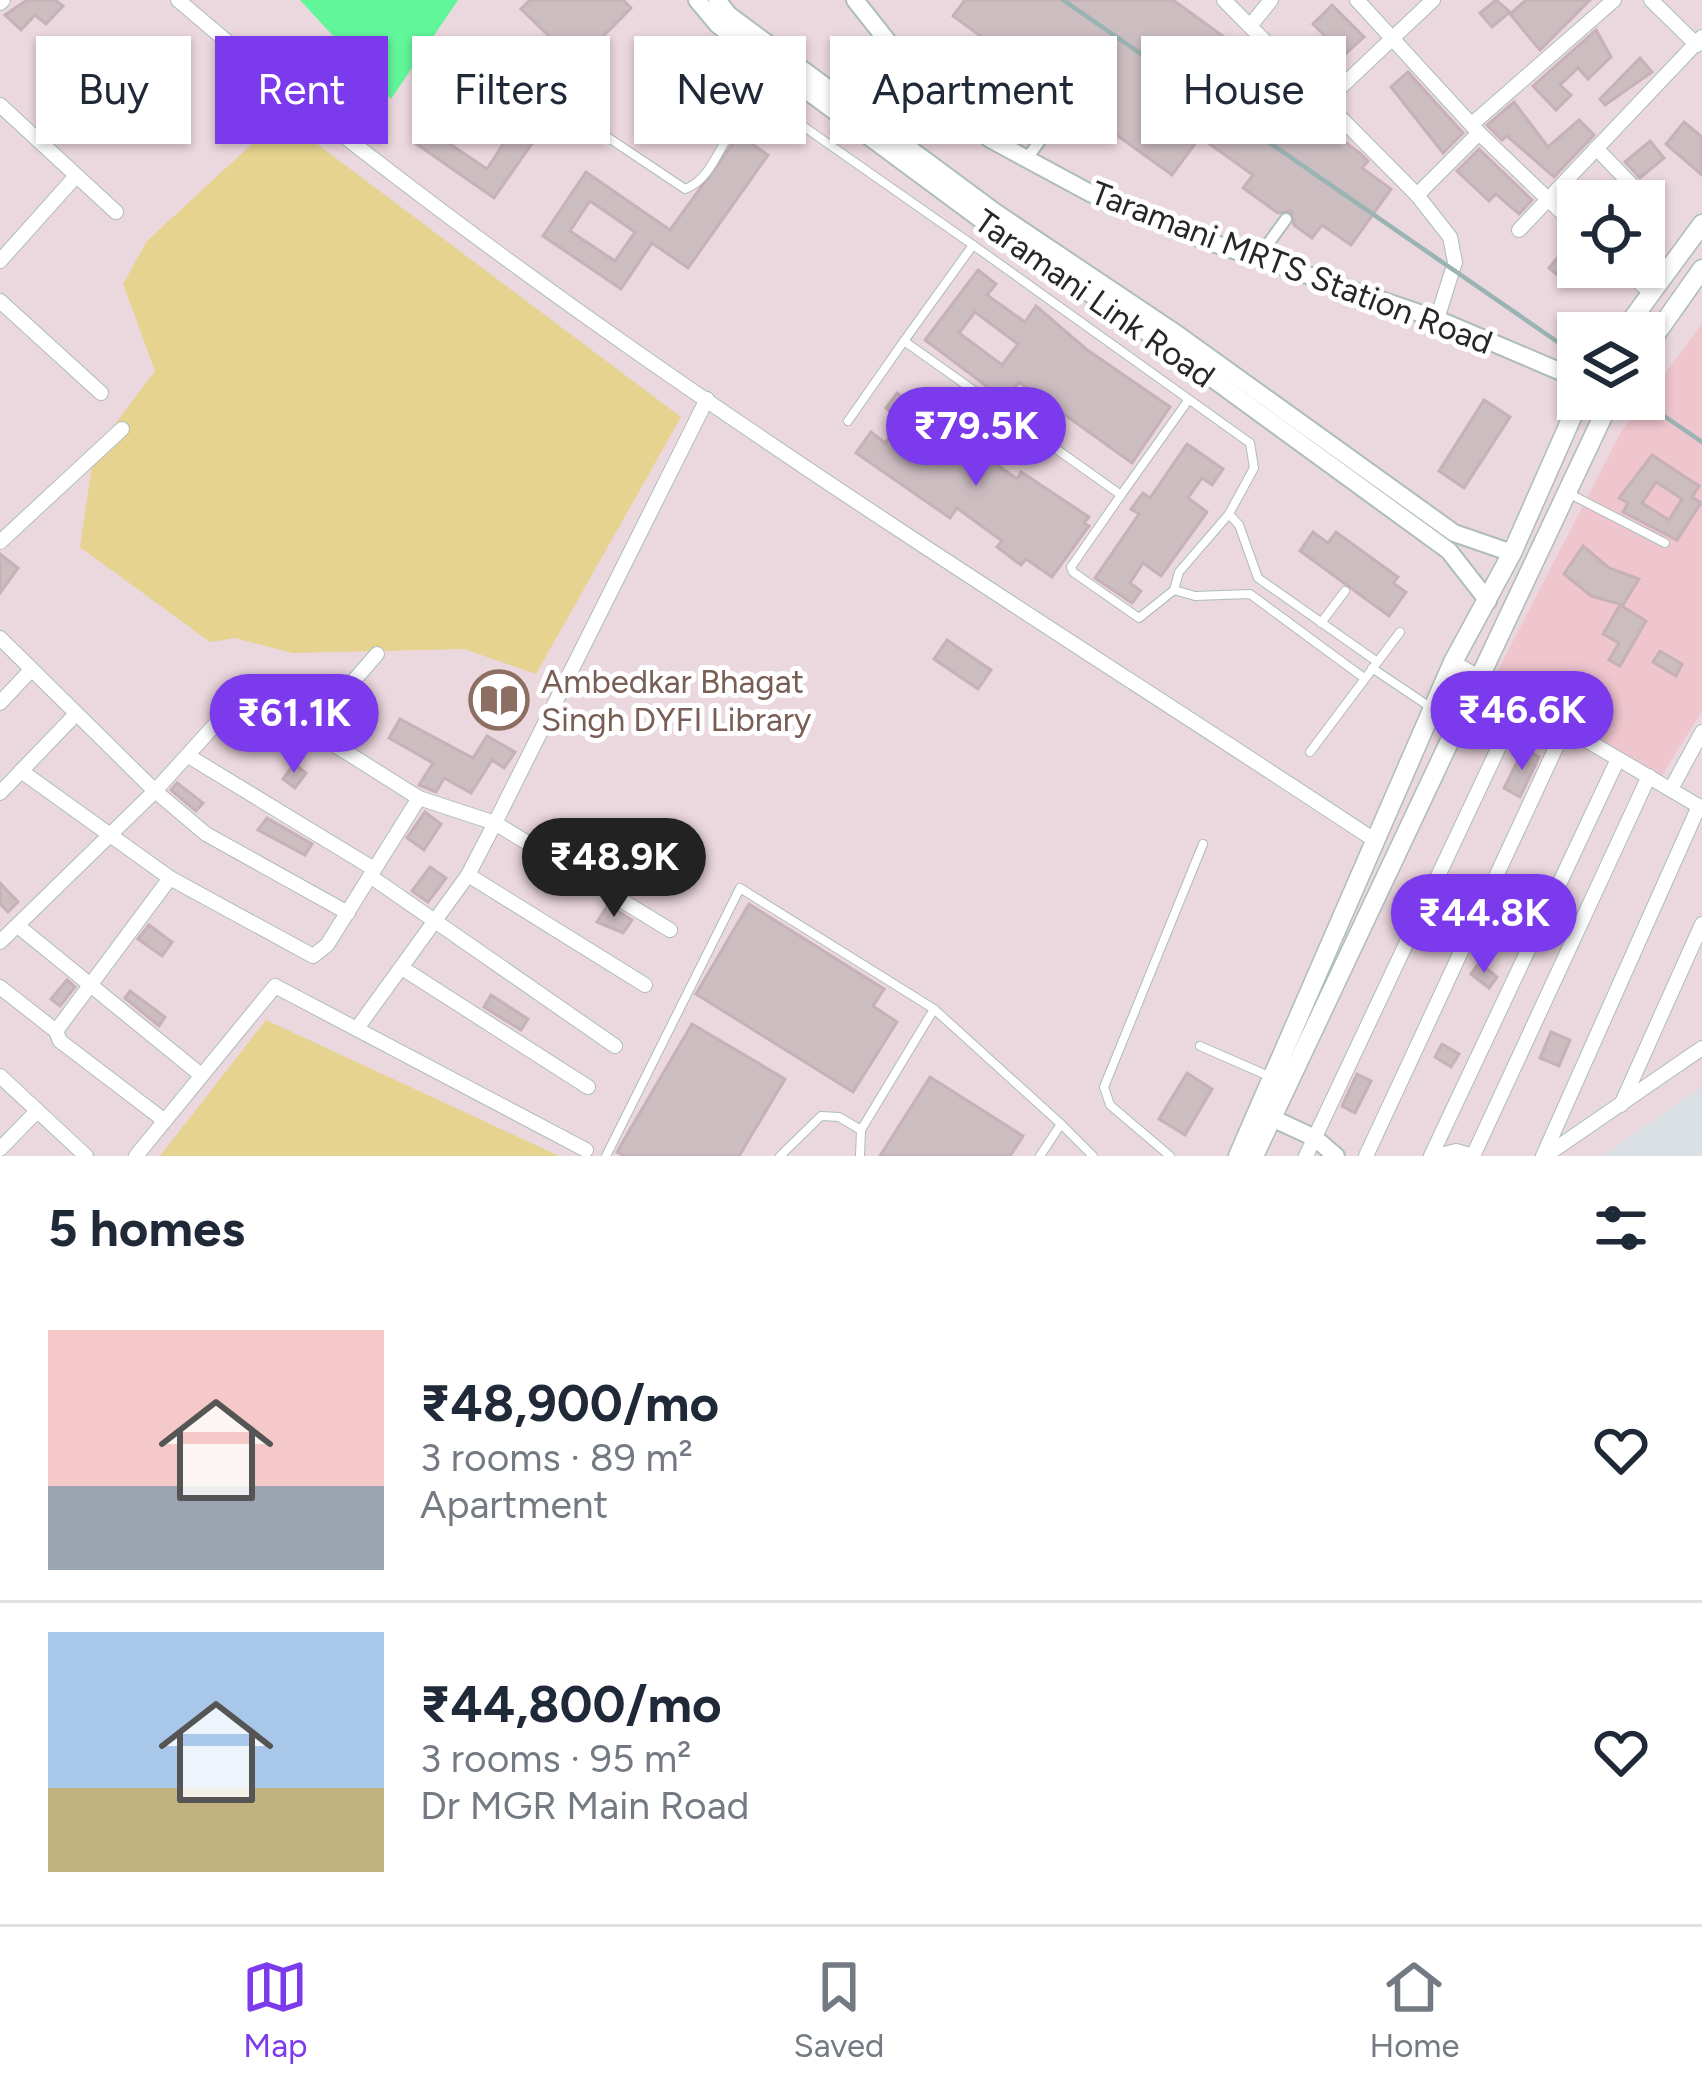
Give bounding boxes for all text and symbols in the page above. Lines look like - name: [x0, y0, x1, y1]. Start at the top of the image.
- chip: Buy: [36, 36, 191, 144]
- chip: Rent: [215, 36, 388, 144]
- chip: Filters: [412, 36, 610, 144]
- chip: New: [634, 36, 806, 144]
- chip: Apartment: [830, 36, 1117, 144]
- chip: House: [1141, 36, 1346, 144]
- street label: Taramani MRTS Station Road: [1086, 173, 1498, 362]
- map controls: [1557, 180, 1665, 420]
- button: locate: [1557, 180, 1665, 288]
- street label: Taramani Link Road: [967, 201, 1222, 396]
- button: layers: [1557, 312, 1665, 420]
- pin: ₹79.5K: [878, 387, 1074, 489]
- text: ₹79.5K: [913, 402, 1039, 449]
- place label: Ambedkar Bhagat Singh DYFI Library: [541, 662, 812, 739]
- library icon: Ambedkar Bhagat Singh DYFI Library: [468, 669, 530, 731]
- pin: ₹46.6K: [1424, 671, 1620, 773]
- pin: ₹61.1K: [196, 674, 392, 776]
- text: ₹46.6K: [1458, 686, 1586, 733]
- text: ₹61.1K: [237, 689, 351, 736]
- pin: ₹48.9K: [516, 818, 712, 920]
- text: ₹48.9K: [549, 833, 679, 880]
- pin: ₹44.8K: [1386, 874, 1582, 976]
- text: ₹44.8K: [1418, 889, 1550, 936]
- icon: filters: [1588, 1195, 1654, 1261]
- text: 5 homes: [48, 1198, 245, 1259]
- text: ₹48,900/mo: [420, 1373, 719, 1434]
- icon: home: [144, 1378, 288, 1522]
- icon: heart: [1588, 1417, 1654, 1483]
- text: 3 rooms · 89 m²: [420, 1434, 693, 1481]
- text: Apartment: [420, 1481, 608, 1528]
- text: ₹44,800/mo: [420, 1674, 722, 1735]
- icon: home: [144, 1680, 288, 1824]
- icon: heart: [1588, 1719, 1654, 1785]
- text: 3 rooms · 95 m²: [420, 1735, 691, 1782]
- text: Dr MGR Main Road: [420, 1782, 749, 1829]
- tab: Map: [242, 1954, 308, 2065]
- tab: Saved: [793, 1954, 884, 2065]
- tab: Home: [1369, 1954, 1459, 2065]

